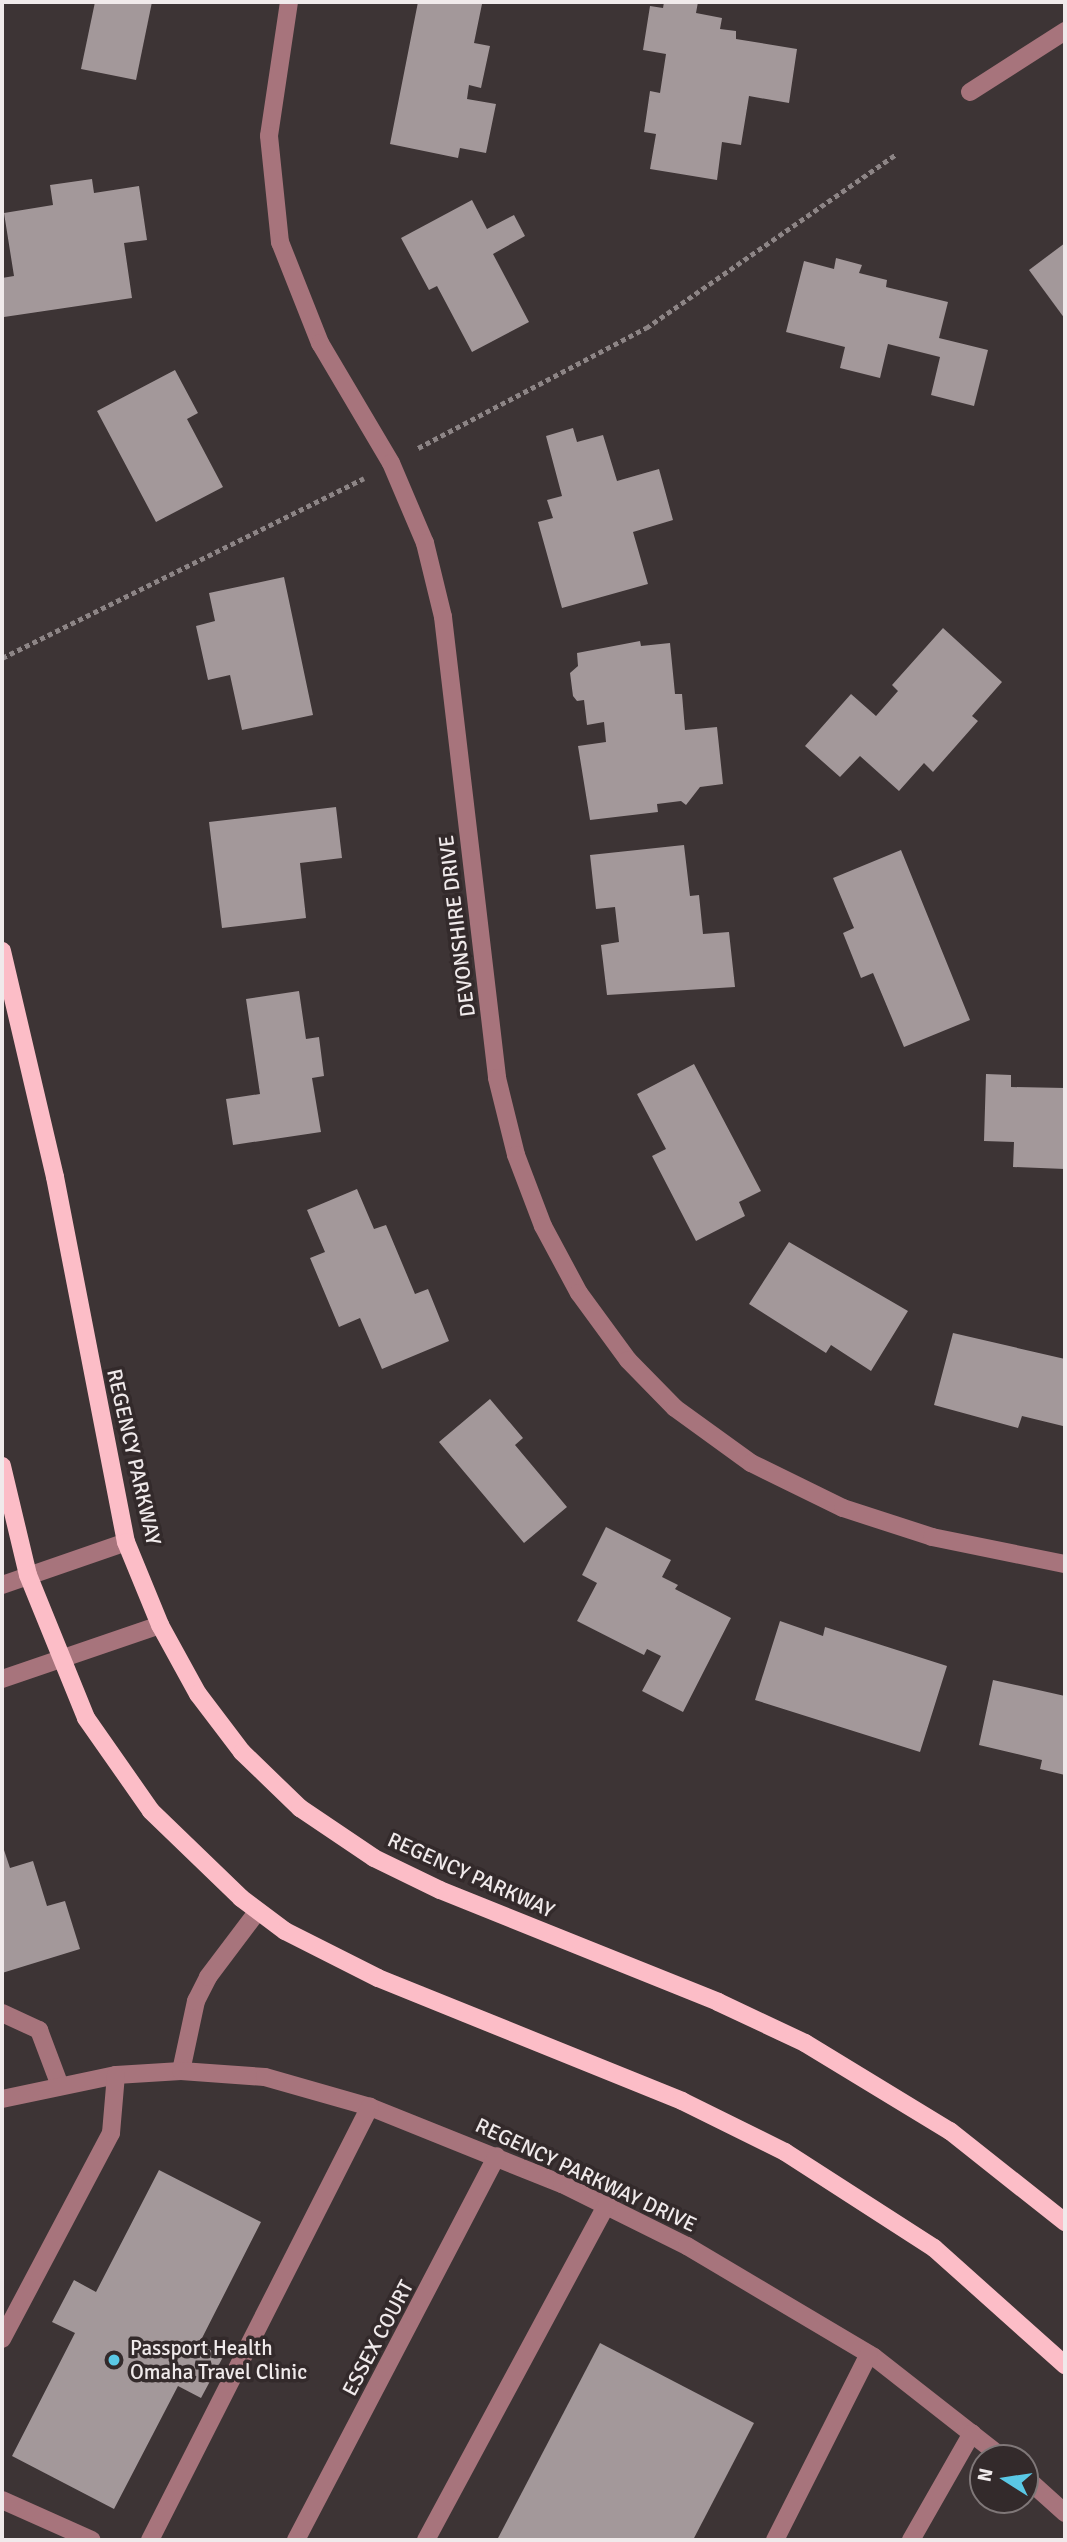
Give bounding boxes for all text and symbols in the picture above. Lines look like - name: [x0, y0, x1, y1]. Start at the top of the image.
- street label: DEVONSHIRE DRIVE: [433, 834, 481, 1018]
- street label: REGENCY PARKWAY: [101, 1366, 167, 1548]
- street label: REGENCY PARKWAY: [384, 1827, 558, 1923]
- street label: REGENCY PARKWAY DRIVE: [471, 2113, 701, 2237]
- street label: ESSEX COURT: [337, 2276, 419, 2400]
- place label: Passport Health Omaha Travel Clinic: [130, 2335, 307, 2385]
- marker: Passport Health Omaha Travel Clinic: [104, 2350, 124, 2370]
- north arrow: [969, 2444, 1039, 2514]
- text: N: [972, 2466, 999, 2484]

